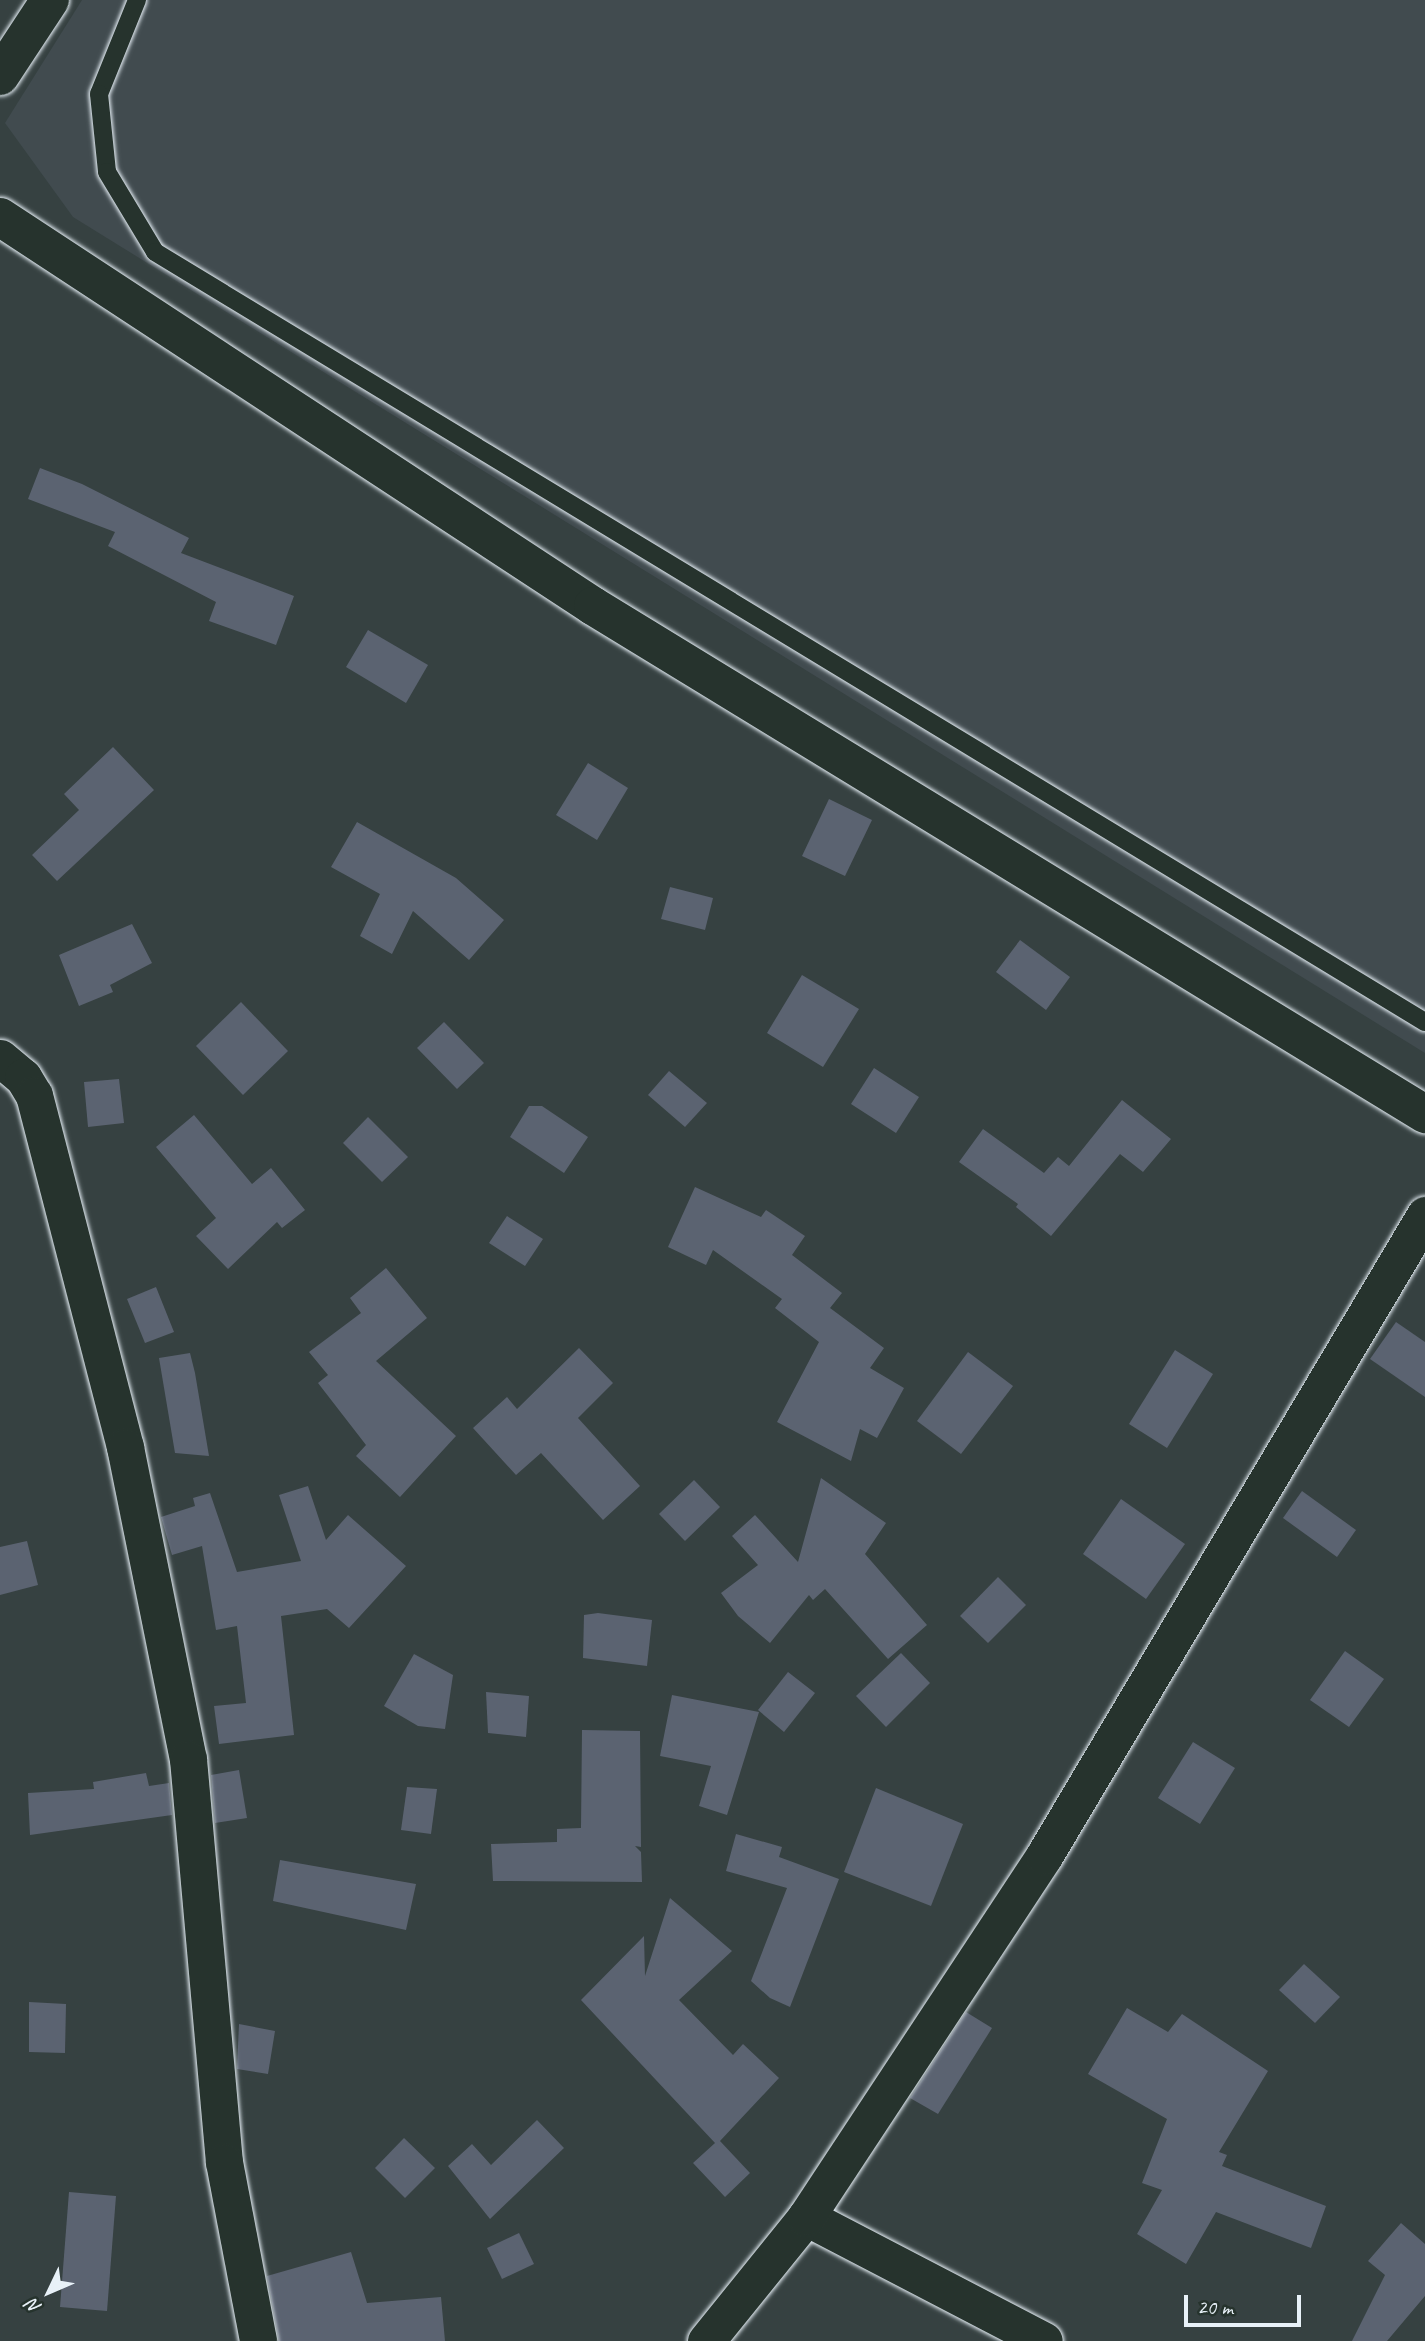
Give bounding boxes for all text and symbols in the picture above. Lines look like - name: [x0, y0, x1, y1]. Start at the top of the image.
- north arrow: [14, 2257, 84, 2327]
- scale bar: [1187, 2282, 1304, 2326]
- text: N: [21, 2294, 47, 2319]
- text: 20 m: [1197, 2294, 1233, 2320]

